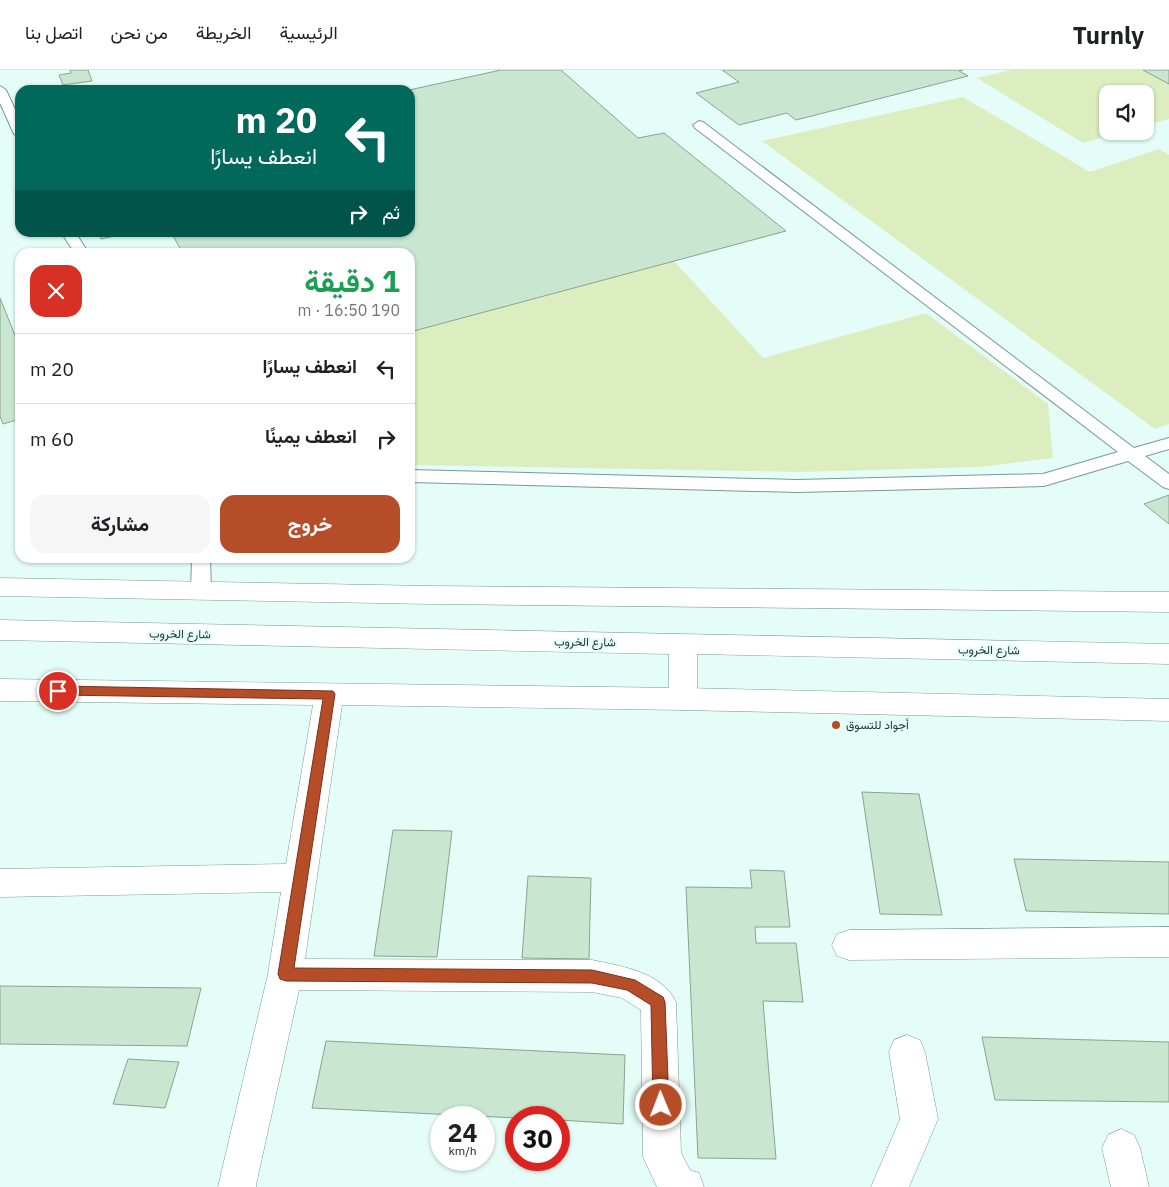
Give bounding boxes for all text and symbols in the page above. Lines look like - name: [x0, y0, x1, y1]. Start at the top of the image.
- text: Turnly: [1073, 19, 1144, 51]
- text: اتصل بنا: [25, 21, 83, 44]
- text: من نحن: [111, 21, 168, 44]
- text: الخريطة: [196, 21, 251, 44]
- text: الرئيسية: [279, 21, 338, 44]
- map controls: [1099, 85, 1154, 140]
- button: sound: [1099, 85, 1154, 140]
- text: 20 m: [235, 97, 317, 143]
- icon: left: [335, 105, 400, 170]
- text: انعطف يسارًا: [210, 141, 317, 170]
- icon: right: [344, 200, 372, 228]
- text: ثم: [382, 200, 400, 224]
- text: 1 دقيقة: [304, 261, 400, 300]
- button: close: [30, 265, 82, 317]
- text: 190 m · 16:50: [298, 300, 400, 320]
- text: انعطف يسارًا: [263, 354, 357, 378]
- icon: left: [372, 355, 400, 383]
- text: 20 m: [30, 357, 74, 381]
- text: انعطف يمينًا: [265, 424, 357, 448]
- icon: right: [372, 425, 400, 453]
- text: 60 m: [30, 427, 74, 451]
- button: مشاركة: [30, 495, 210, 553]
- button: خروج: [220, 495, 400, 553]
- street label: شارع الخروب: [149, 625, 211, 644]
- street label: شارع الخروب: [554, 633, 616, 652]
- street label: شارع الخروب: [958, 641, 1020, 660]
- pin: [37, 670, 79, 712]
- icon: arrive: [44, 677, 72, 705]
- place label: أجواد للتسوق: [846, 717, 909, 733]
- marker: أجواد للتسوق: [830, 719, 842, 731]
- position arrow: [634, 1078, 686, 1130]
- speed limit sign: 30: [505, 1106, 570, 1171]
- text: 24: [447, 1116, 478, 1149]
- text: km/h: [448, 1143, 477, 1158]

